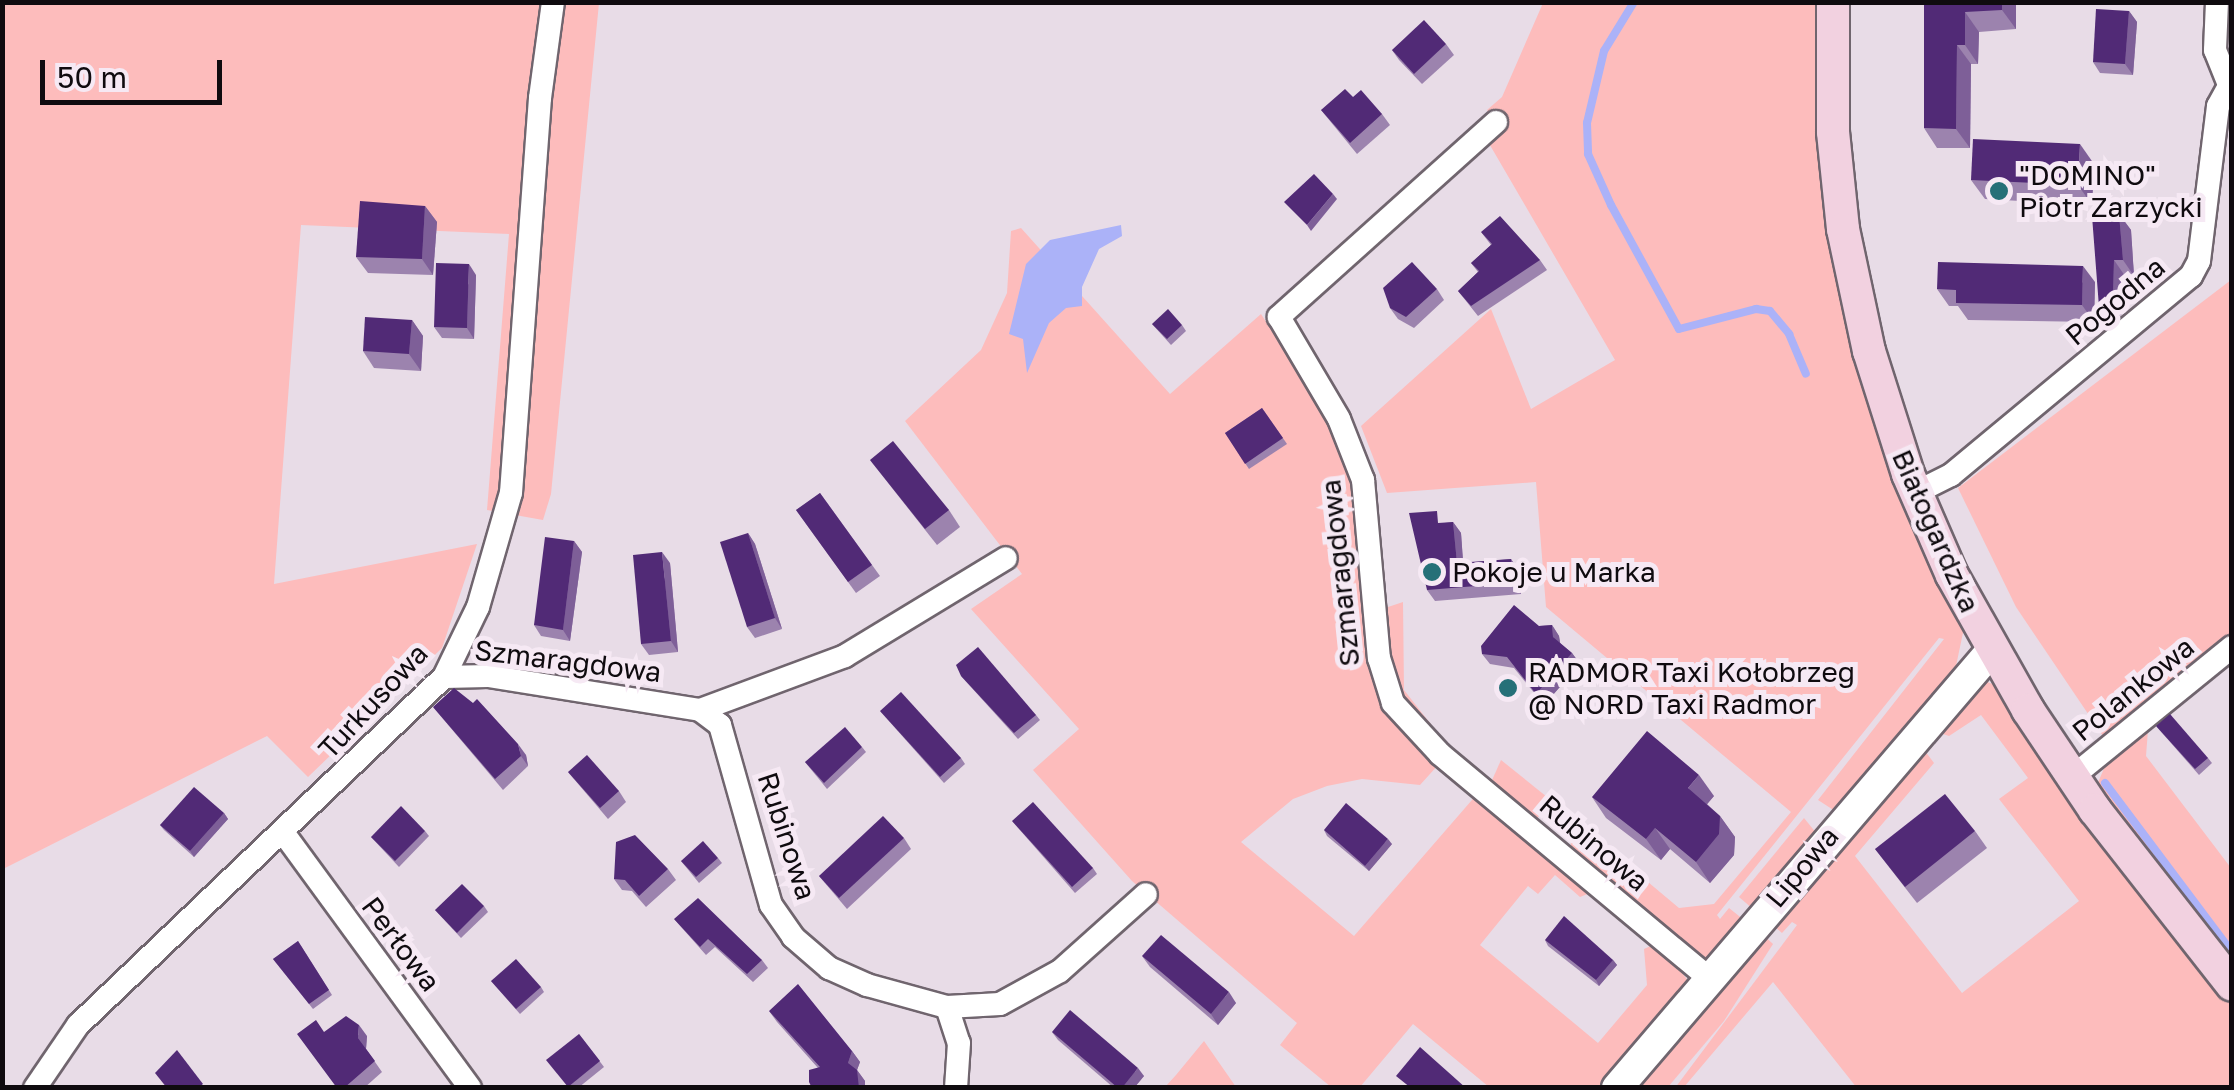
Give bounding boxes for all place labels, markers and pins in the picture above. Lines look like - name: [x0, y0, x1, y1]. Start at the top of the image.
- place label: "DOMINO" Piotr Zarzycki: [2019, 158, 2203, 224]
- marker: "DOMINO" Piotr Zarzycki: [1988, 180, 2010, 202]
- place label: Pokoje u Marka: [1452, 555, 1656, 589]
- marker: Pokoje u Marka: [1421, 561, 1443, 583]
- place label: RADMOR Taxi Kołobrzeg @ NORD Taxi Radmor: [1528, 655, 1855, 721]
- marker: RADMOR Taxi Kołobrzeg @ NORD Taxi Radmor: [1497, 677, 1519, 699]

